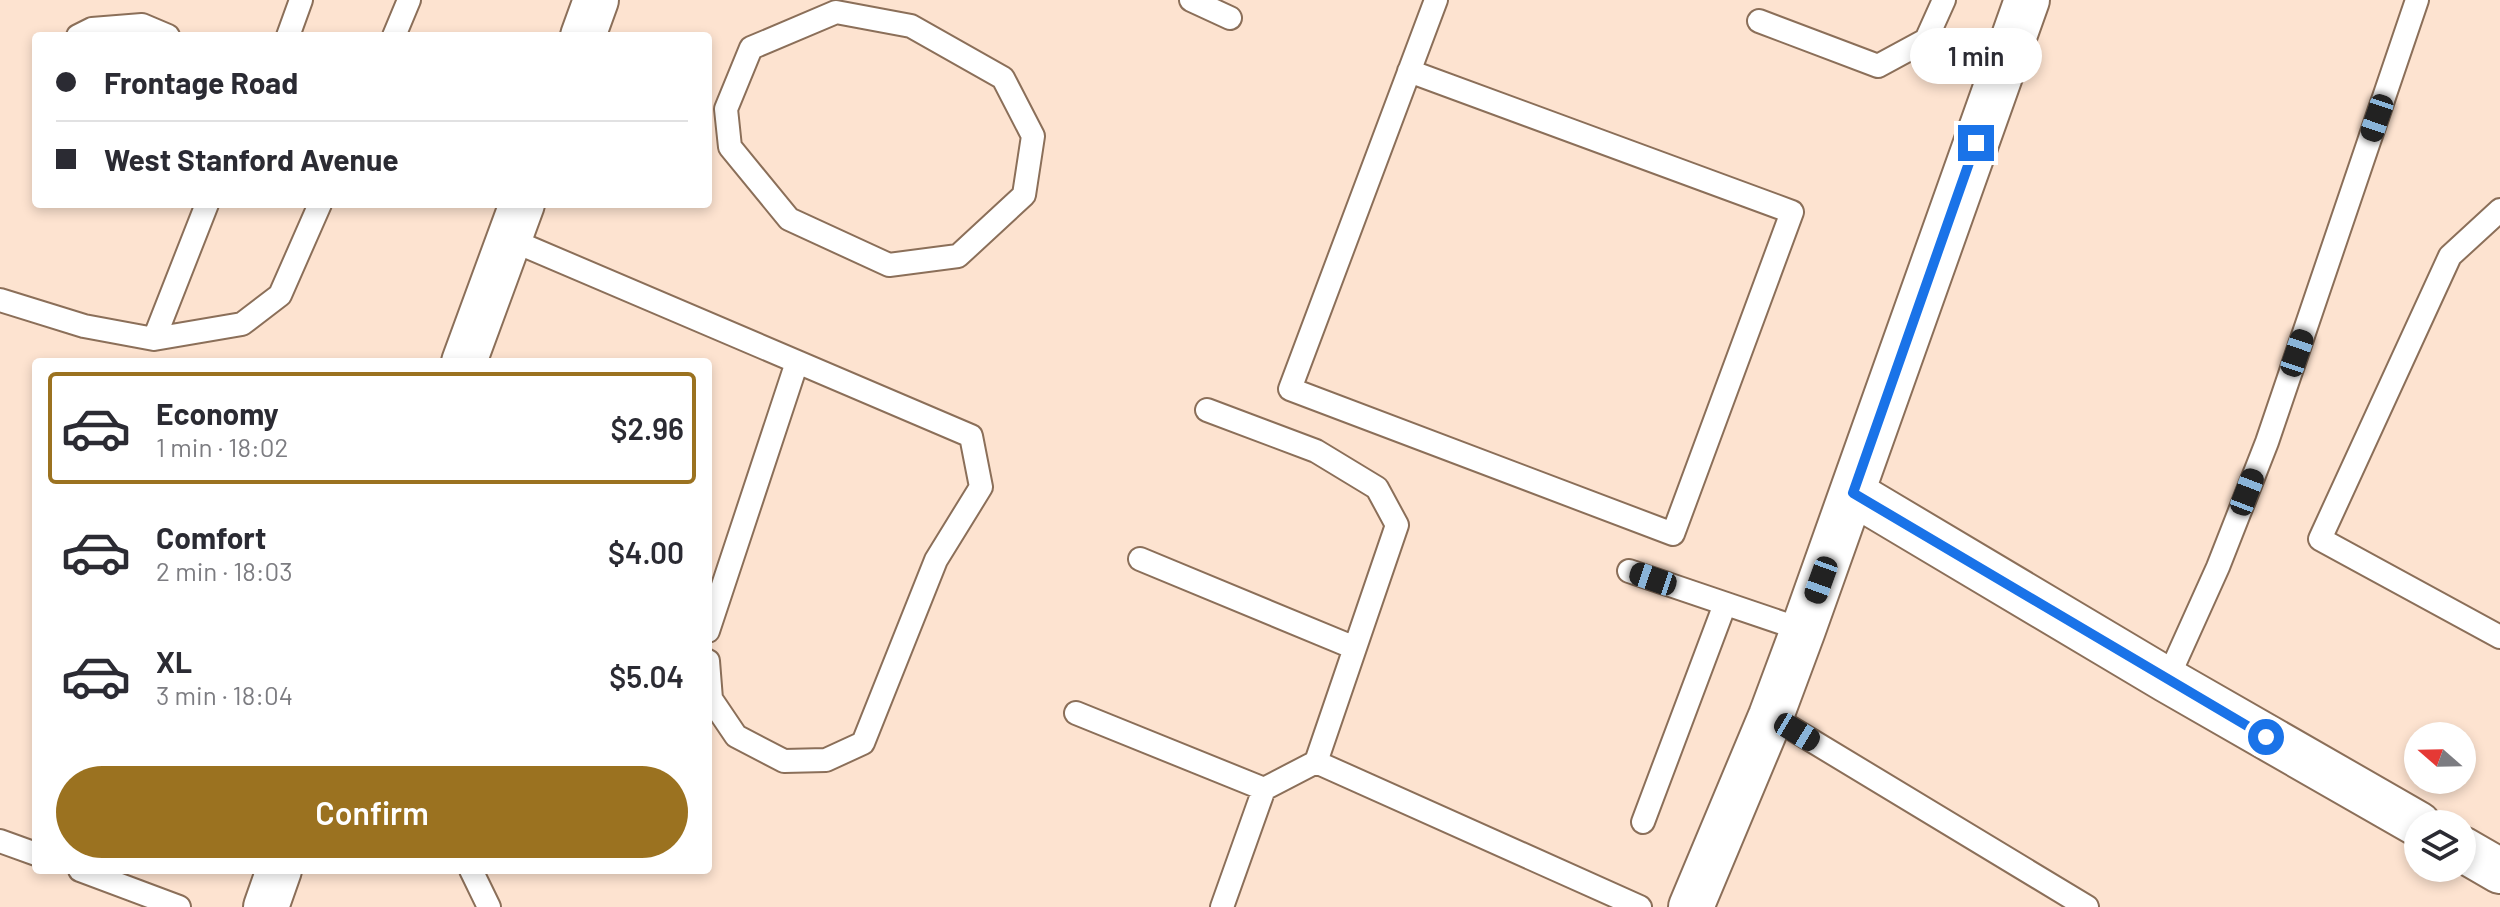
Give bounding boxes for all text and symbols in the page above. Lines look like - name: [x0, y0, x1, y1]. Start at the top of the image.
- callout: 1 min: [1910, 27, 2042, 83]
- text: 1 min: [1948, 40, 2004, 71]
- text: Frontage Road: [104, 64, 298, 100]
- car: [2358, 91, 2396, 145]
- route end: [1958, 125, 1994, 161]
- text: West Stanford Avenue: [104, 141, 399, 177]
- car: [2278, 326, 2316, 380]
- icon: car: [60, 392, 132, 464]
- text: Economy: [156, 395, 279, 431]
- text: $2.96: [611, 410, 684, 446]
- text: 1 min · 18:02: [156, 431, 288, 462]
- car: [2227, 465, 2267, 519]
- icon: car: [60, 516, 132, 588]
- text: Comfort: [156, 519, 266, 555]
- text: $4.00: [608, 534, 684, 570]
- car: [1802, 553, 1840, 607]
- text: 2 min · 18:03: [156, 555, 293, 586]
- car: [1626, 560, 1680, 598]
- icon: car: [60, 640, 132, 712]
- text: XL: [156, 643, 192, 679]
- text: $5.04: [609, 658, 684, 694]
- text: 3 min · 18:04: [156, 679, 293, 710]
- car: [1770, 709, 1824, 755]
- route start: [2248, 719, 2284, 755]
- north arrow: [2404, 722, 2476, 794]
- map controls: [2404, 722, 2476, 882]
- button: Confirm: [56, 766, 688, 858]
- button: layers: [2404, 810, 2476, 882]

